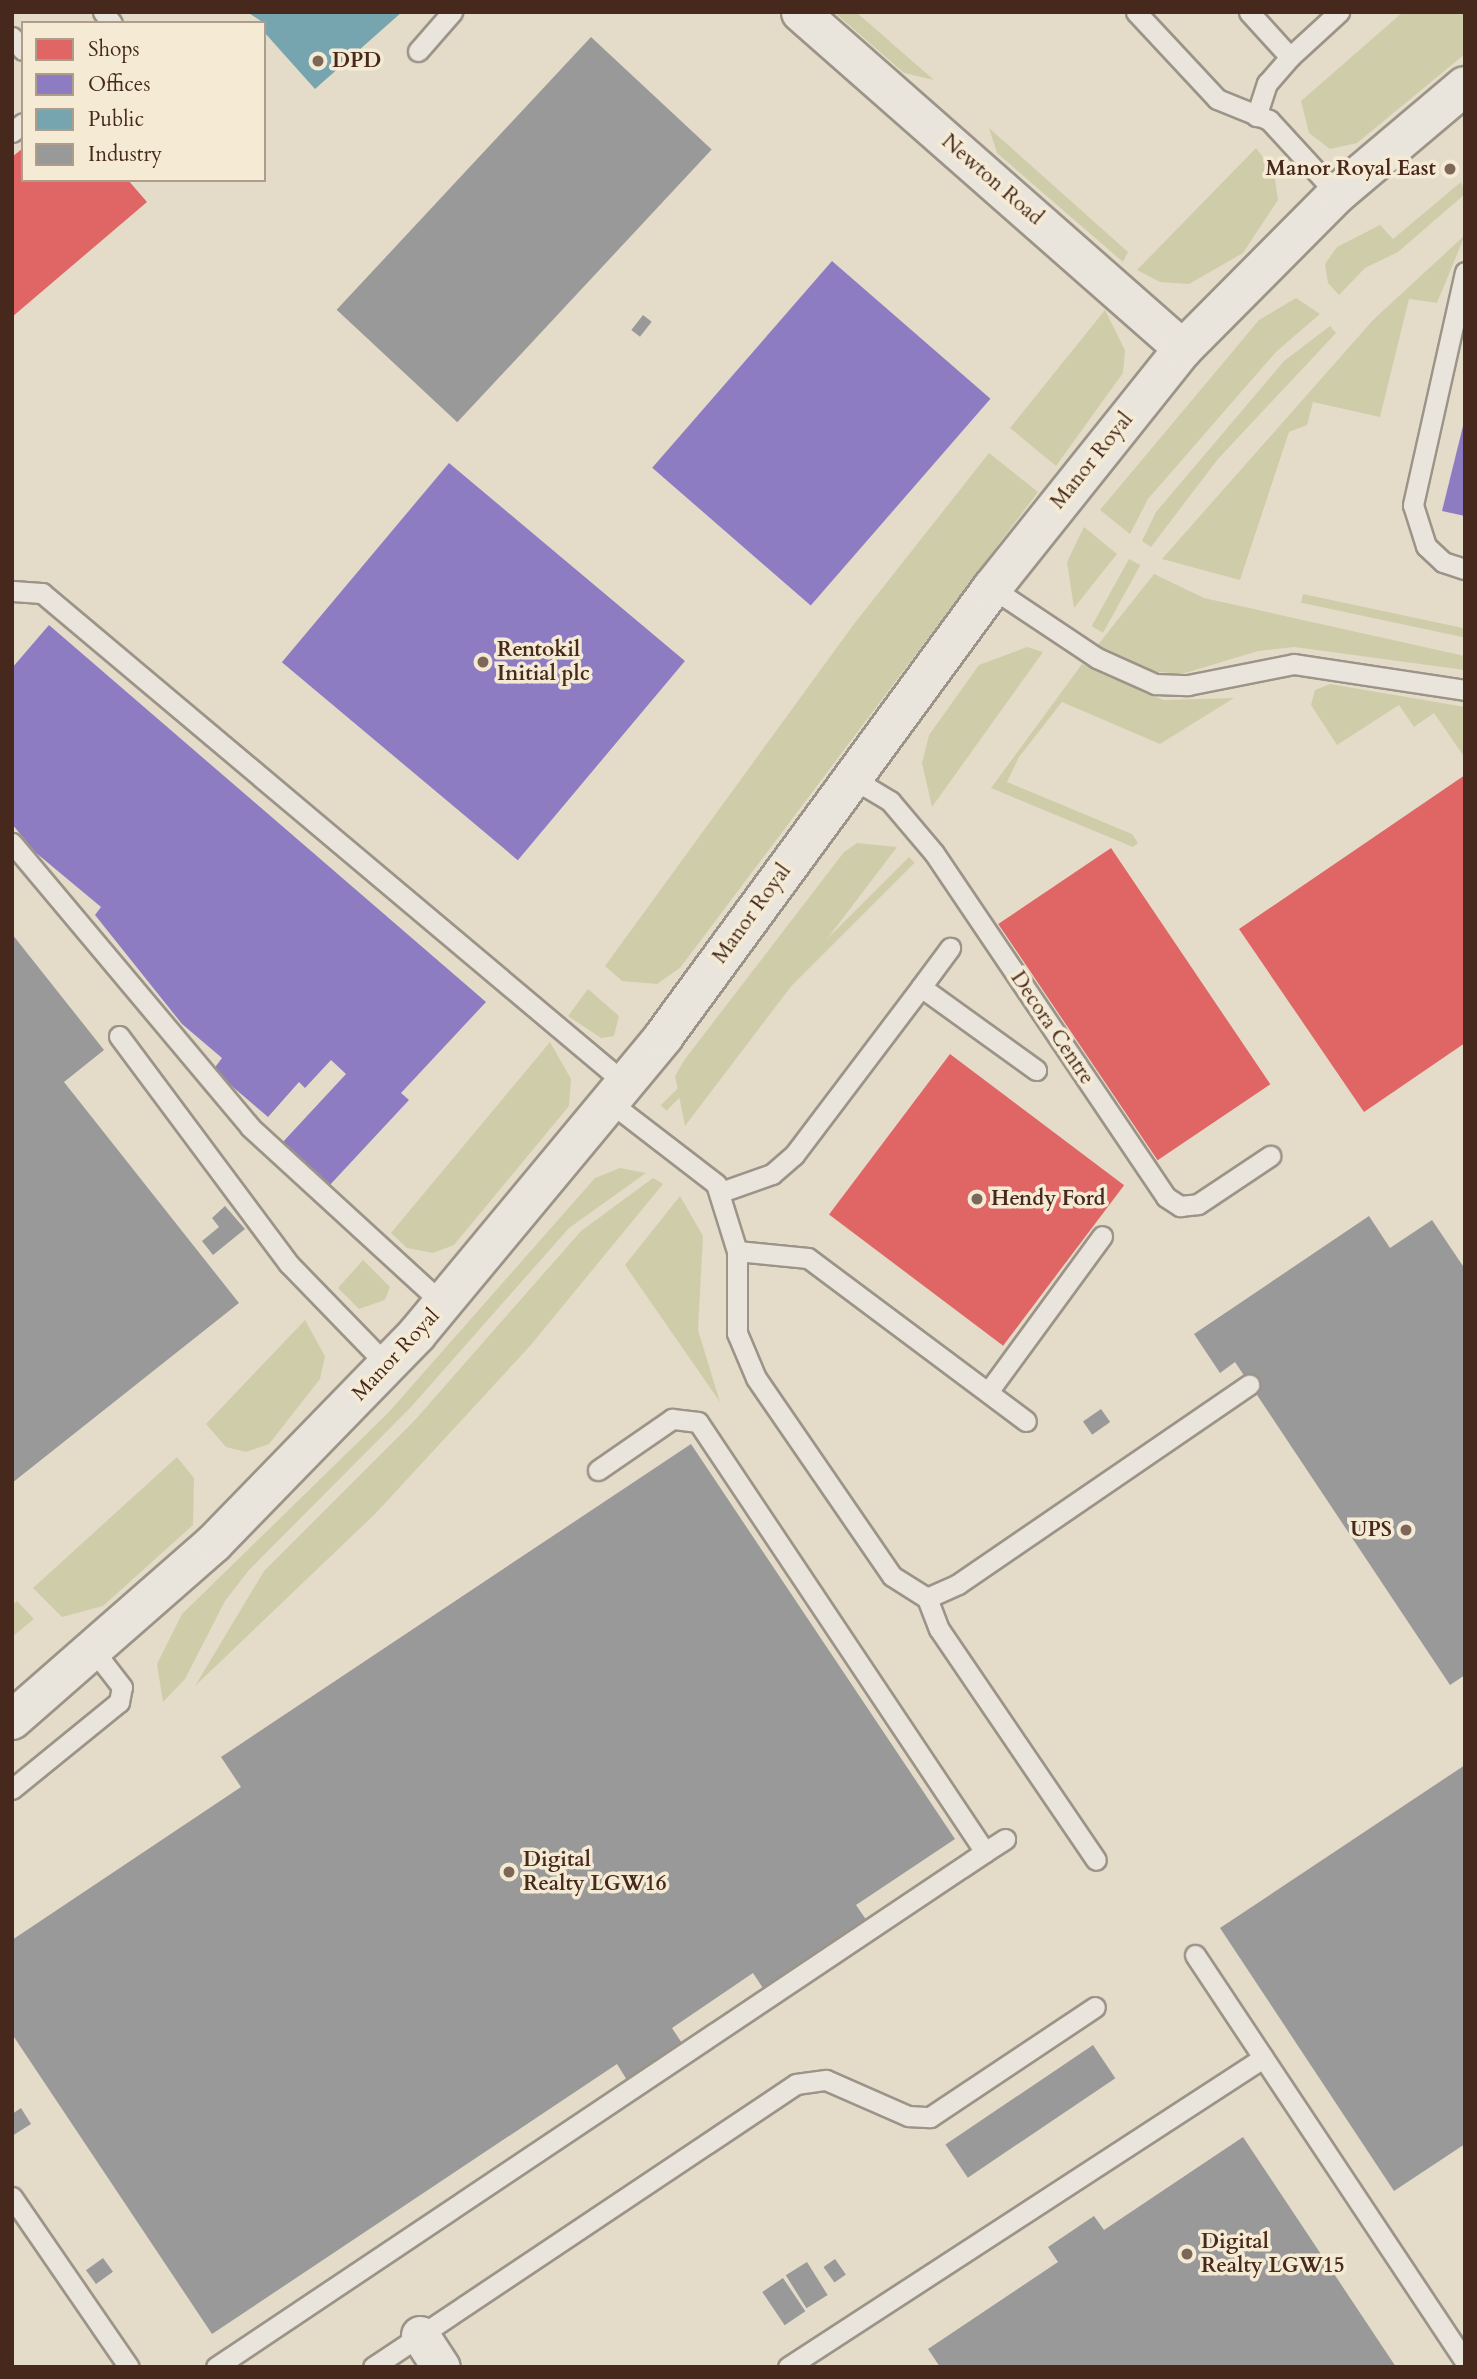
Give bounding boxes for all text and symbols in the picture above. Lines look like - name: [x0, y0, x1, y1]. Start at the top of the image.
- legend: [21, 21, 266, 182]
- text: Shops: [88, 35, 140, 64]
- place label: DPD: [332, 48, 381, 74]
- marker: DPD: [310, 53, 326, 69]
- text: Offices: [88, 70, 150, 99]
- text: Public: [88, 105, 144, 134]
- street label: Newton Road: [936, 129, 1048, 231]
- text: Industry: [88, 140, 162, 169]
- place label: Manor Royal East: [1266, 156, 1436, 182]
- marker: Manor Royal East: [1442, 161, 1458, 177]
- street label: Manor Royal: [1045, 408, 1139, 514]
- place label: Rentokil Initial plc: [497, 637, 590, 687]
- marker: Rentokil Initial plc: [475, 654, 491, 670]
- street label: Manor Royal: [707, 859, 797, 969]
- street label: Decora Centre: [1005, 967, 1099, 1089]
- place label: Hendy Ford: [991, 1186, 1105, 1212]
- marker: Hendy Ford: [969, 1191, 985, 1207]
- street label: Manor Royal: [347, 1304, 445, 1406]
- place label: UPS: [1350, 1517, 1392, 1543]
- marker: UPS: [1398, 1522, 1414, 1538]
- place label: Digital Realty LGW16: [523, 1847, 666, 1897]
- marker: Digital Realty LGW16: [501, 1864, 517, 1880]
- place label: Digital Realty LGW15: [1201, 2229, 1344, 2279]
- marker: Digital Realty LGW15: [1179, 2246, 1195, 2262]

